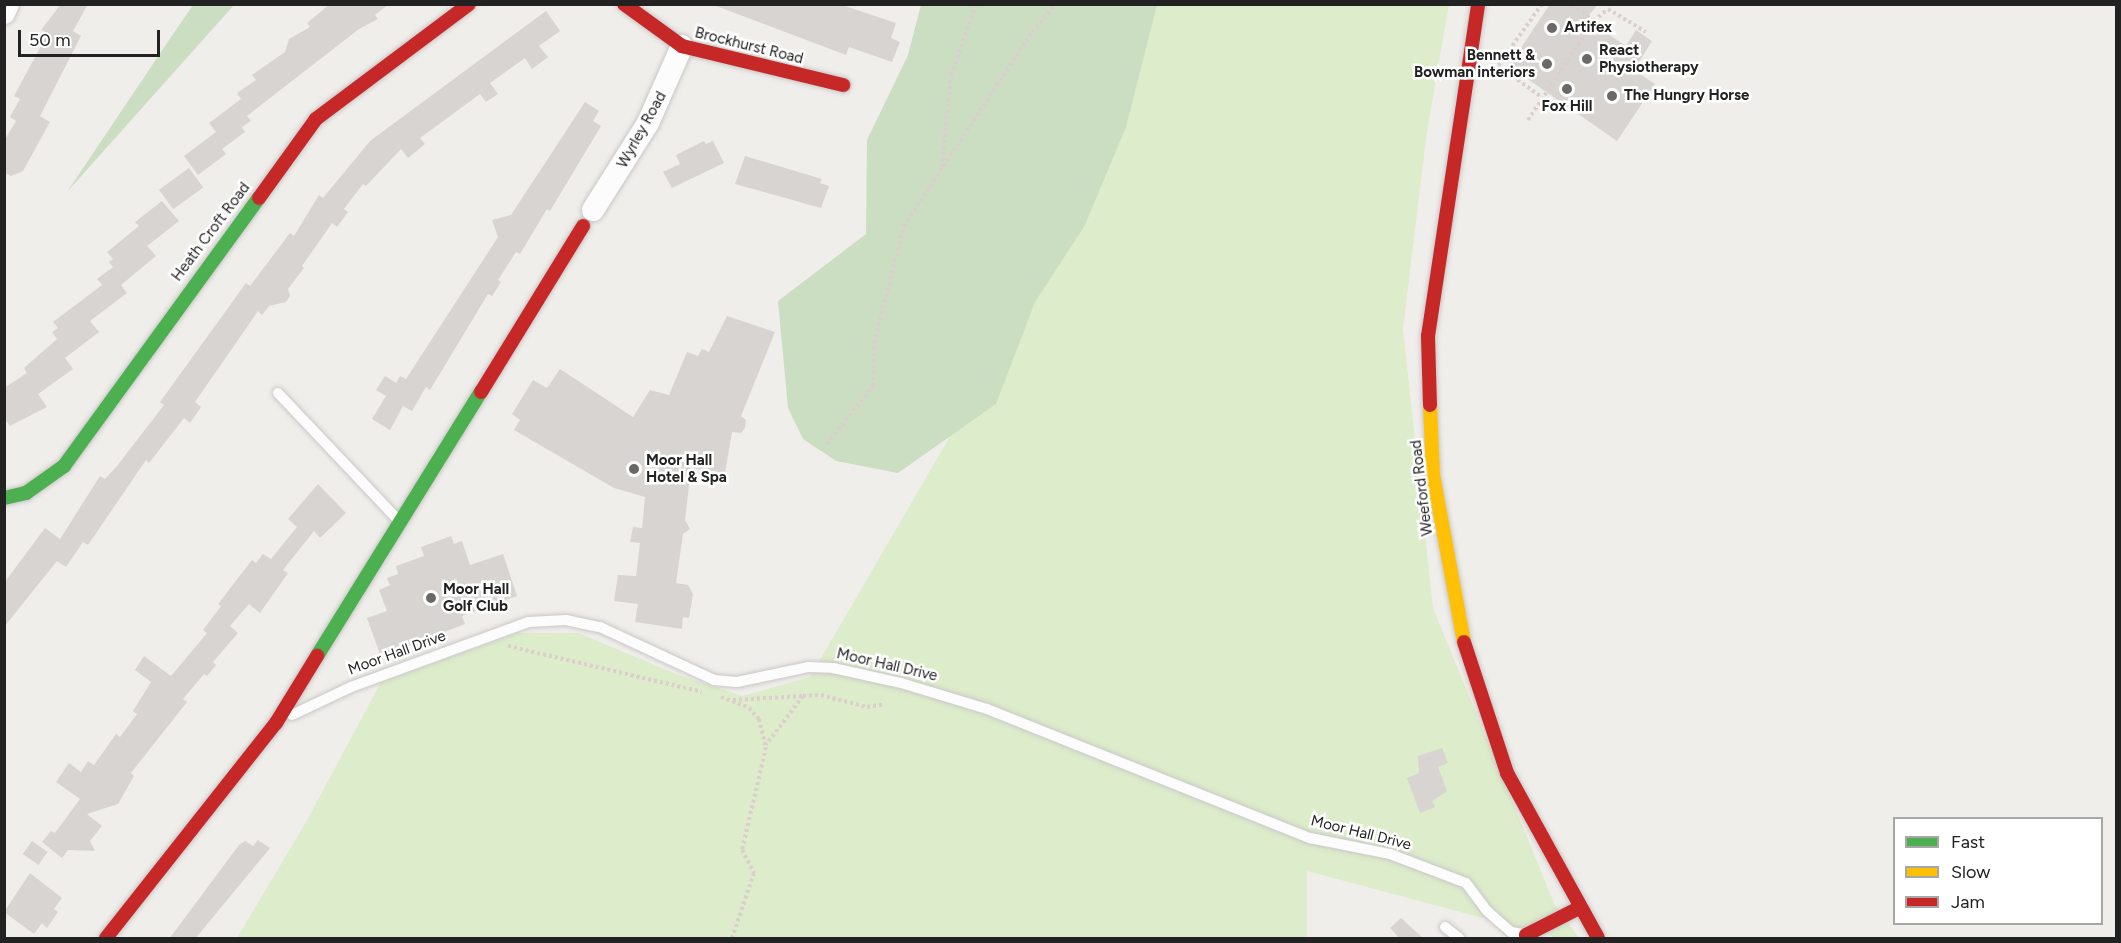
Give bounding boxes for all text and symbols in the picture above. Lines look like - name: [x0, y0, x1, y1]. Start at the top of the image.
- scale bar: [21, 18, 164, 56]
- place label: Artifex: [1564, 19, 1612, 37]
- marker: Artifex: [1545, 21, 1559, 35]
- street label: Brockhurst Road: [693, 24, 805, 68]
- text: 50 m: [29, 29, 71, 51]
- place label: React Physiotherapy: [1599, 41, 1699, 76]
- place label: Bennett & Bowman interiors: [1414, 46, 1535, 81]
- marker: React Physiotherapy: [1580, 52, 1594, 66]
- marker: Bennett & Bowman interiors: [1540, 57, 1554, 71]
- marker: Fox Hill: [1560, 82, 1574, 96]
- place label: The Hungry Horse: [1624, 87, 1749, 105]
- street label: Wyrley Road: [614, 89, 670, 171]
- marker: The Hungry Horse: [1605, 89, 1619, 103]
- place label: Fox Hill: [1542, 98, 1592, 116]
- street label: Heath Croft Road: [168, 179, 254, 285]
- street label: Weeford Road: [1407, 439, 1437, 537]
- place label: Moor Hall Hotel & Spa: [646, 451, 727, 486]
- marker: Moor Hall Hotel & Spa: [627, 462, 641, 476]
- place label: Moor Hall Golf Club: [443, 580, 509, 615]
- marker: Moor Hall Golf Club: [424, 591, 438, 605]
- street label: Moor Hall Drive: [346, 627, 448, 679]
- street label: Moor Hall Drive: [835, 645, 939, 685]
- street label: Moor Hall Drive: [1309, 812, 1413, 854]
- legend: [1893, 817, 2103, 925]
- text: Fast: [1951, 831, 1985, 853]
- text: Slow: [1951, 861, 1990, 883]
- text: Jam: [1951, 891, 1985, 913]

